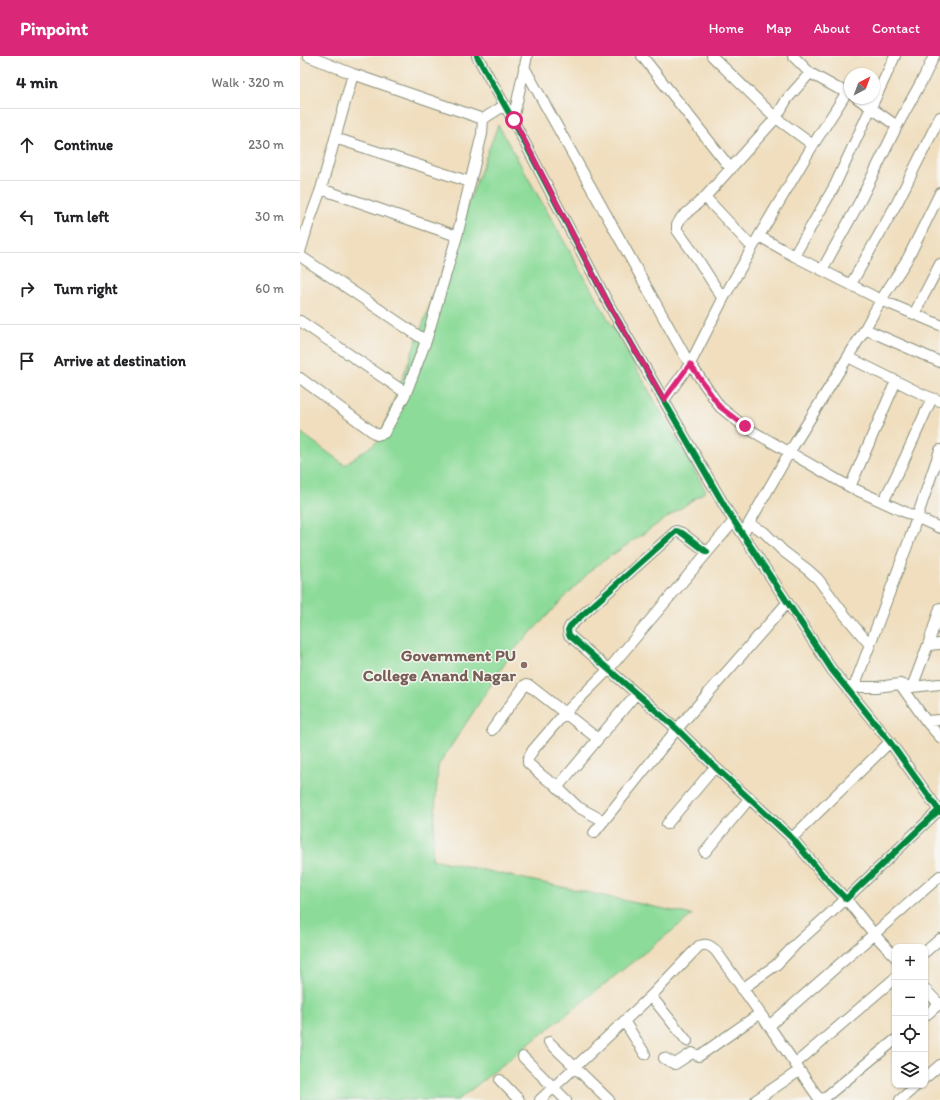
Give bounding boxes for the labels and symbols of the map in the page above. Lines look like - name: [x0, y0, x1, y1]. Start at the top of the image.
- north arrow: [844, 68, 880, 104]
- route start: [505, 111, 523, 129]
- route end: [736, 417, 754, 435]
- place label: Government PU College Anand Nagar: [363, 645, 517, 686]
- marker: Government PU College Anand Nagar: [519, 660, 529, 670]

